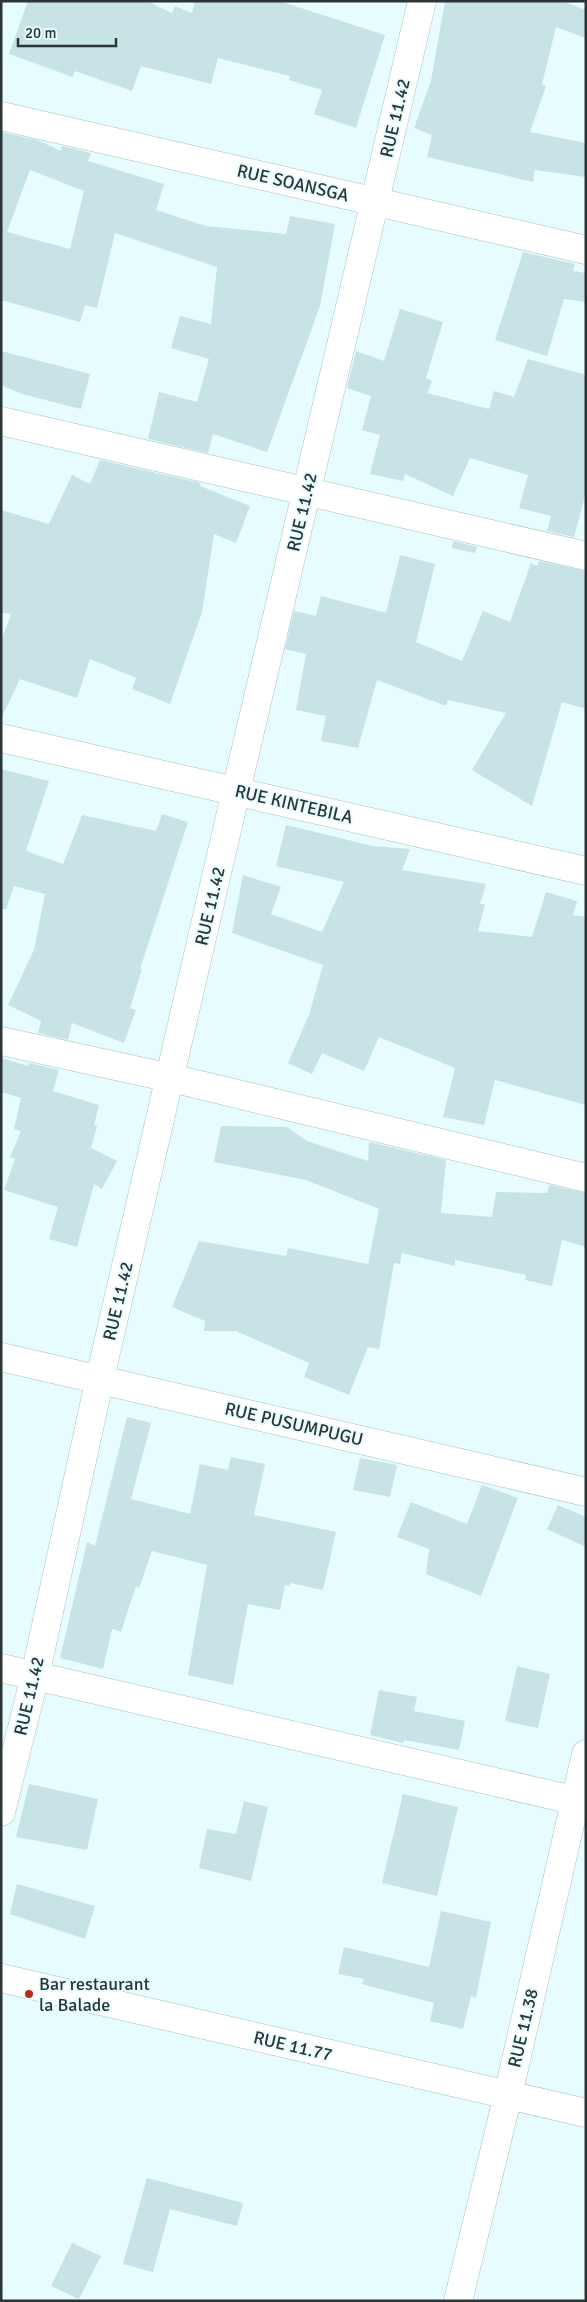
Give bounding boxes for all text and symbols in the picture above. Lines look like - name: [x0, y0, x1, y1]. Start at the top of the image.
- scale bar: [18, 15, 115, 47]
- text: 20 m: [25, 24, 56, 42]
- street label: RUE 11.42: [375, 76, 415, 160]
- street label: RUE SOANSGA: [235, 159, 351, 207]
- street label: RUE 11.42: [282, 470, 322, 554]
- street label: RUE KINTEBILA: [233, 780, 355, 828]
- street label: RUE 11.42: [190, 864, 230, 948]
- street label: RUE 11.42: [98, 1259, 138, 1343]
- street label: RUE PUSUMPUGU: [223, 1397, 365, 1451]
- street label: RUE 11.42: [9, 1654, 49, 1738]
- place label: Bar restaurant la Balade: [39, 1973, 150, 2016]
- street label: RUE 11.38: [503, 1986, 543, 2070]
- marker: Bar restaurant la Balade: [23, 1988, 35, 2000]
- street label: RUE 11.77: [251, 2026, 335, 2066]

